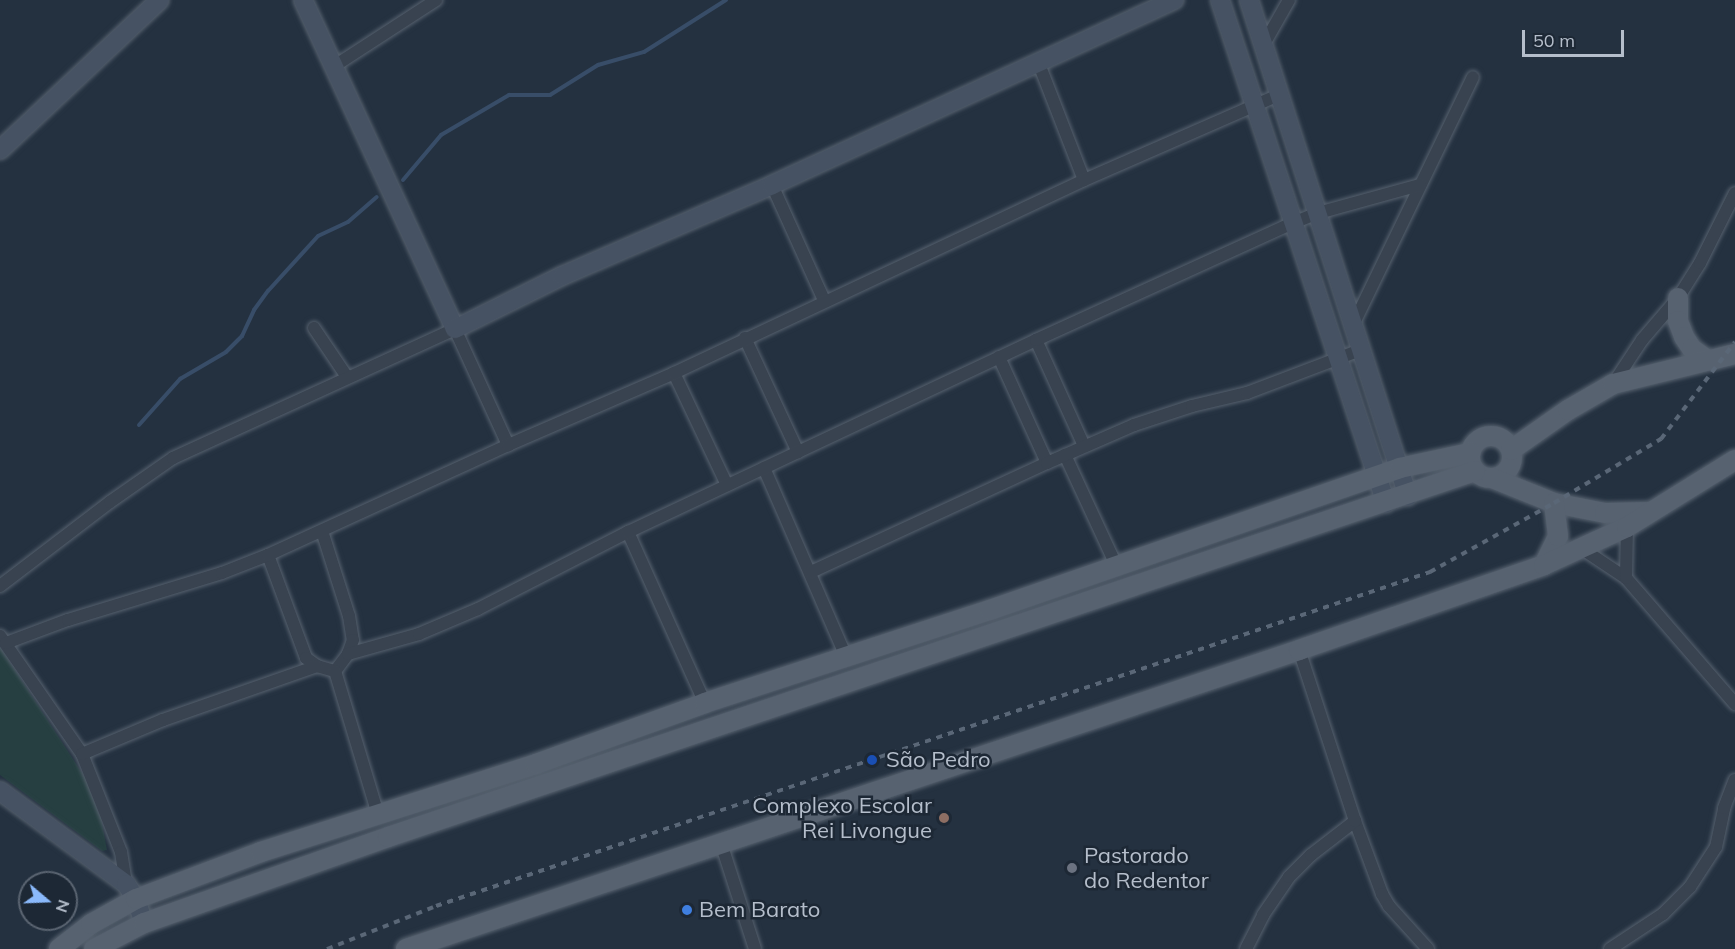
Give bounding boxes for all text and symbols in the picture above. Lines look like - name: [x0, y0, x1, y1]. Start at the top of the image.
- scale bar: [1525, 18, 1627, 56]
- text: 50 m: [1533, 29, 1575, 52]
- place label: São Pedro: [886, 747, 991, 773]
- marker: São Pedro: [863, 751, 881, 769]
- place label: Complexo Escolar Rei Livongue: [752, 792, 932, 843]
- marker: Complexo Escolar Rei Livongue: [937, 811, 951, 825]
- place label: Pastorado do Redentor: [1084, 842, 1209, 894]
- marker: Pastorado do Redentor: [1065, 861, 1079, 875]
- north arrow: [18, 871, 78, 931]
- text: N: [52, 897, 75, 915]
- place label: Bem Barato: [699, 897, 820, 923]
- marker: Bem Barato: [680, 903, 694, 917]

